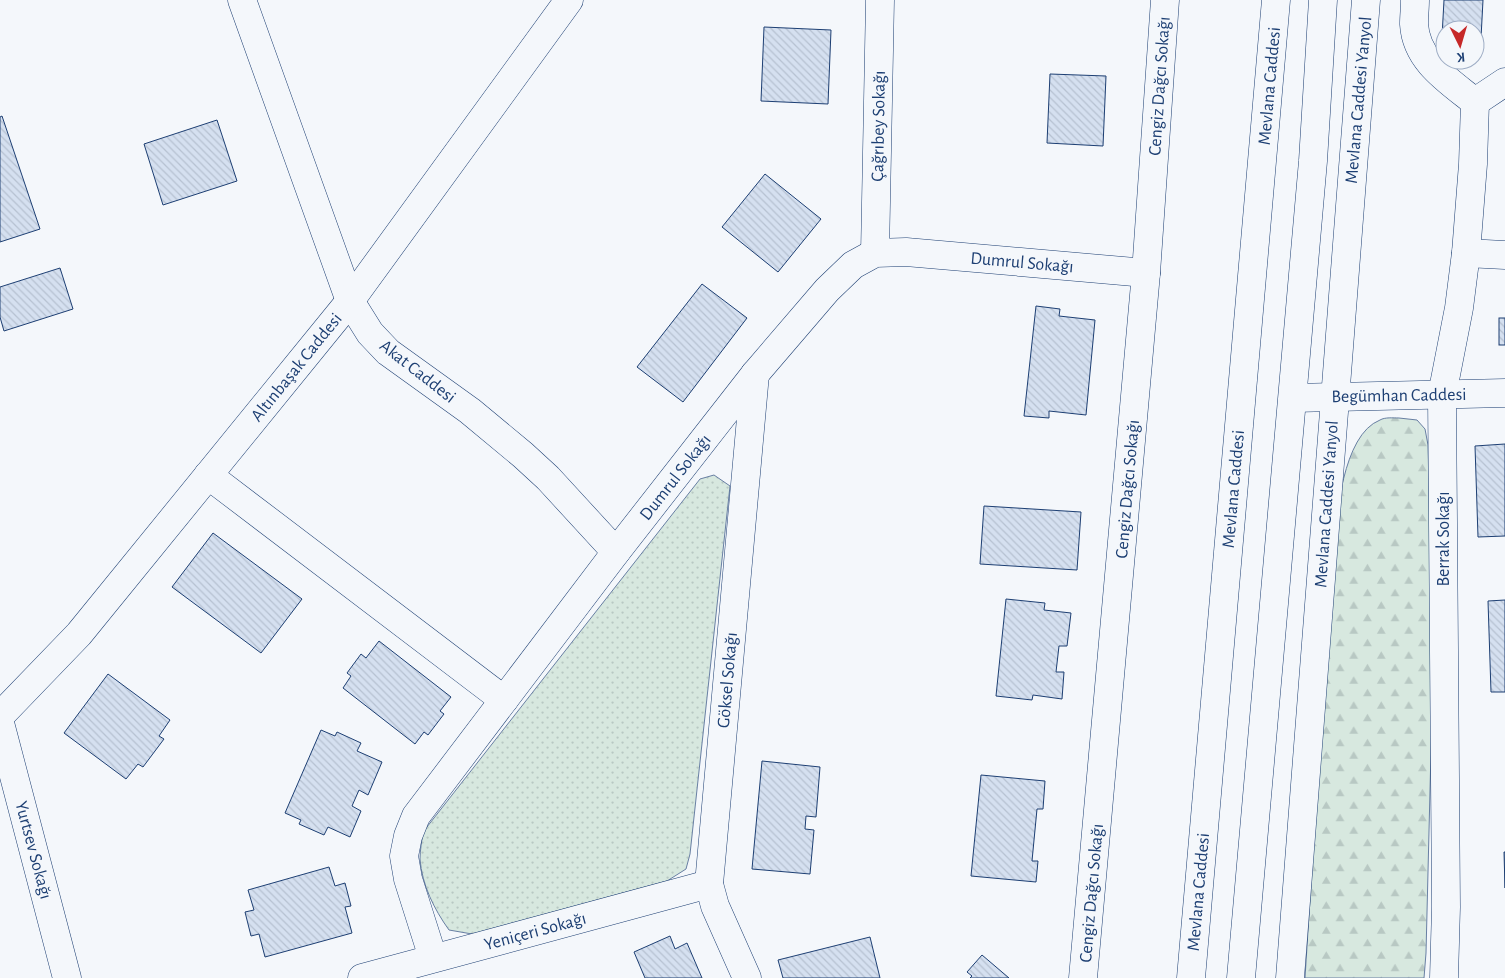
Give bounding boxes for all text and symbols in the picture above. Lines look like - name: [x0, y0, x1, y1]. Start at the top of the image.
- street label: Cengiz Dağcı Sokağı: [1146, 16, 1174, 156]
- street label: Mevlana Caddesi Yanyol: [1343, 16, 1375, 184]
- north arrow: [1435, 20, 1485, 70]
- street label: Mevlana Caddesi: [1256, 26, 1284, 146]
- text: K: [1456, 50, 1466, 64]
- street label: Çağrıbey Sokağı: [869, 70, 889, 182]
- street label: Dumrul Sokağı: [970, 250, 1074, 276]
- street label: Altınbaşak Caddesi: [248, 310, 346, 425]
- street label: Akat Caddesi: [376, 337, 459, 407]
- street label: Begümhan Caddesi: [1331, 386, 1467, 406]
- street label: Cengiz Dağcı Sokağı: [1113, 419, 1143, 559]
- street label: Mevlana Caddesi Yanyol: [1312, 420, 1342, 588]
- street label: Mevlana Caddesi: [1220, 429, 1248, 549]
- street label: Dumrul Sokağı: [637, 431, 715, 524]
- street label: Berrak Sokağı: [1435, 492, 1453, 587]
- street label: Göksel Sokağı: [715, 631, 741, 729]
- street label: Yurtsev Sokağı: [11, 799, 55, 901]
- street label: Cengiz Dağcı Sokağı: [1077, 823, 1107, 963]
- street label: Mevlana Caddesi: [1185, 832, 1213, 952]
- street label: Yeniçeri Sokağı: [482, 910, 588, 954]

